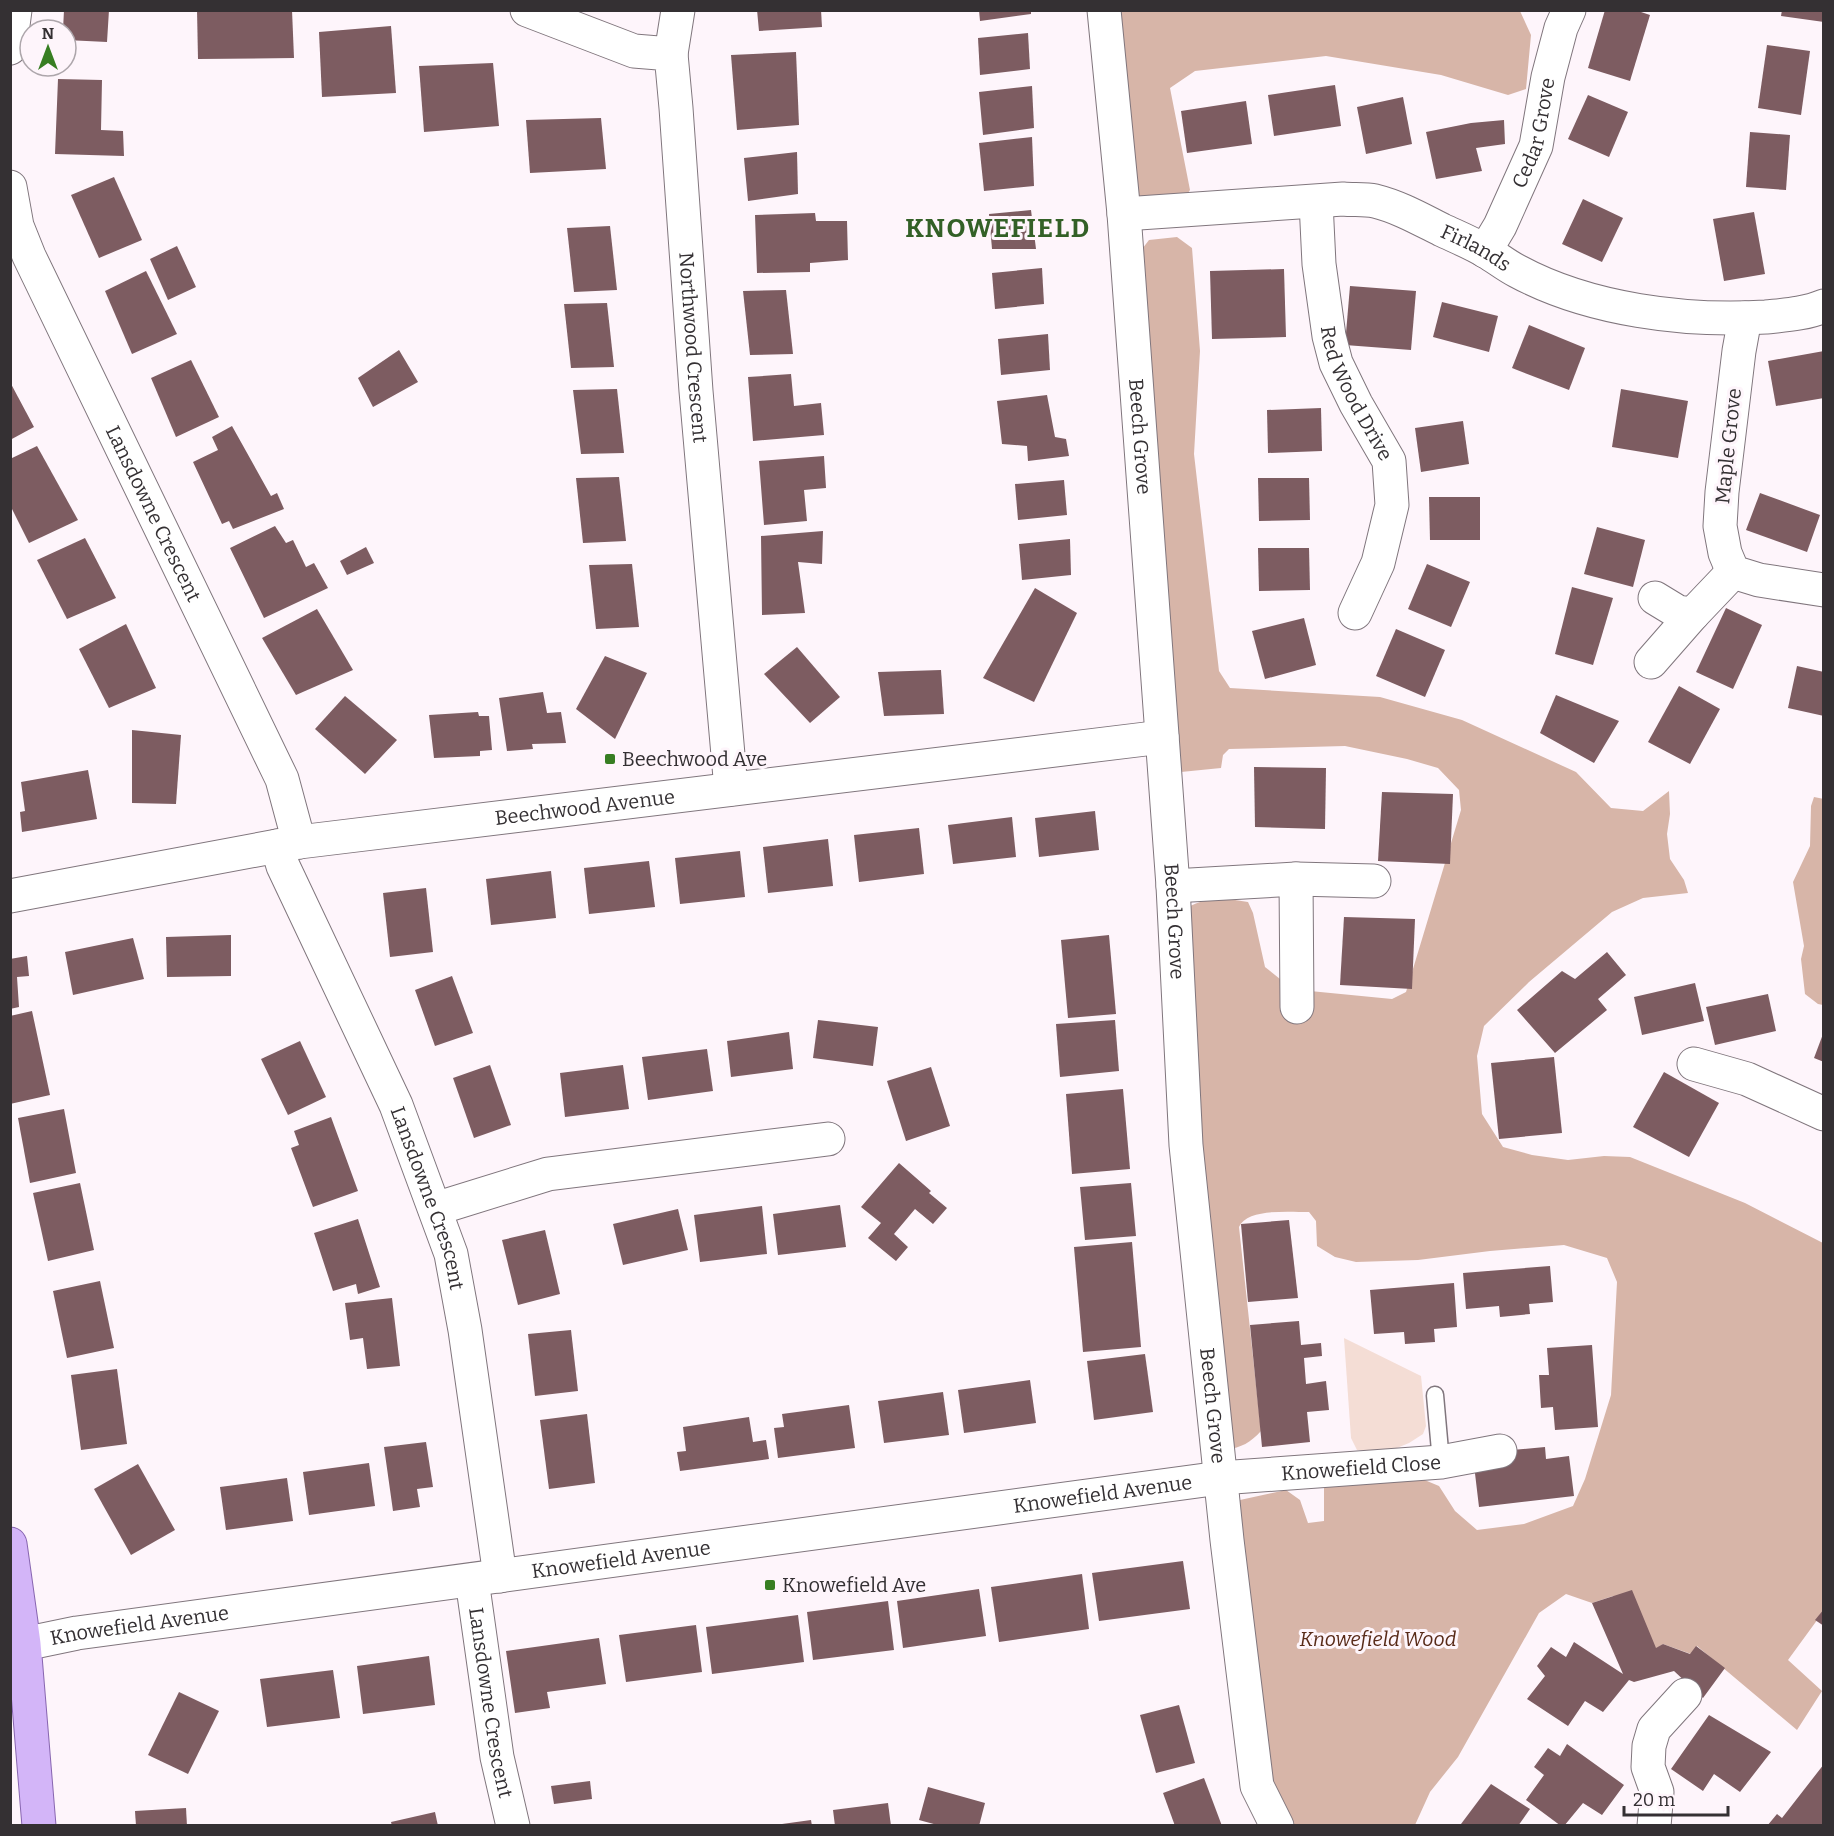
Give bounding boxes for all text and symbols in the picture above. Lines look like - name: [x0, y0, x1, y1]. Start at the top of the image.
- north arrow: [18, 18, 78, 78]
- text: N: [42, 24, 54, 43]
- street label: Cedar Grove: [1507, 76, 1560, 192]
- district label: KNOWEFIELD: [905, 213, 1091, 244]
- street label: Firlands: [1437, 219, 1515, 276]
- street label: Northwood Crescent: [674, 251, 713, 444]
- street label: Red Wood Drive: [1316, 324, 1398, 465]
- street label: Beech Grove: [1124, 378, 1156, 495]
- street label: Maple Grove: [1710, 387, 1746, 505]
- street label: Lansdowne Crescent: [101, 422, 206, 605]
- place label: Beechwood Ave: [622, 747, 767, 771]
- marker: Beechwood Ave: [603, 752, 617, 766]
- street label: Beechwood Avenue: [493, 784, 676, 830]
- street label: Beech Grove: [1159, 862, 1190, 980]
- street label: Lansdowne Crescent: [386, 1103, 469, 1292]
- street label: Beech Grove: [1195, 1346, 1231, 1465]
- street label: Knowefield Close: [1280, 1450, 1442, 1486]
- street label: Knowefield Avenue: [1012, 1470, 1194, 1518]
- street label: Knowefield Avenue: [530, 1535, 712, 1583]
- place label: Knowefield Ave: [782, 1573, 926, 1597]
- marker: Knowefield Ave: [763, 1578, 777, 1592]
- street label: Knowefield Avenue: [48, 1601, 230, 1650]
- street label: Lansdowne Crescent: [464, 1606, 518, 1800]
- park label: Knowefield Wood: [1299, 1627, 1457, 1651]
- scale bar: [1624, 1779, 1728, 1817]
- text: 20 m: [1633, 1789, 1675, 1811]

